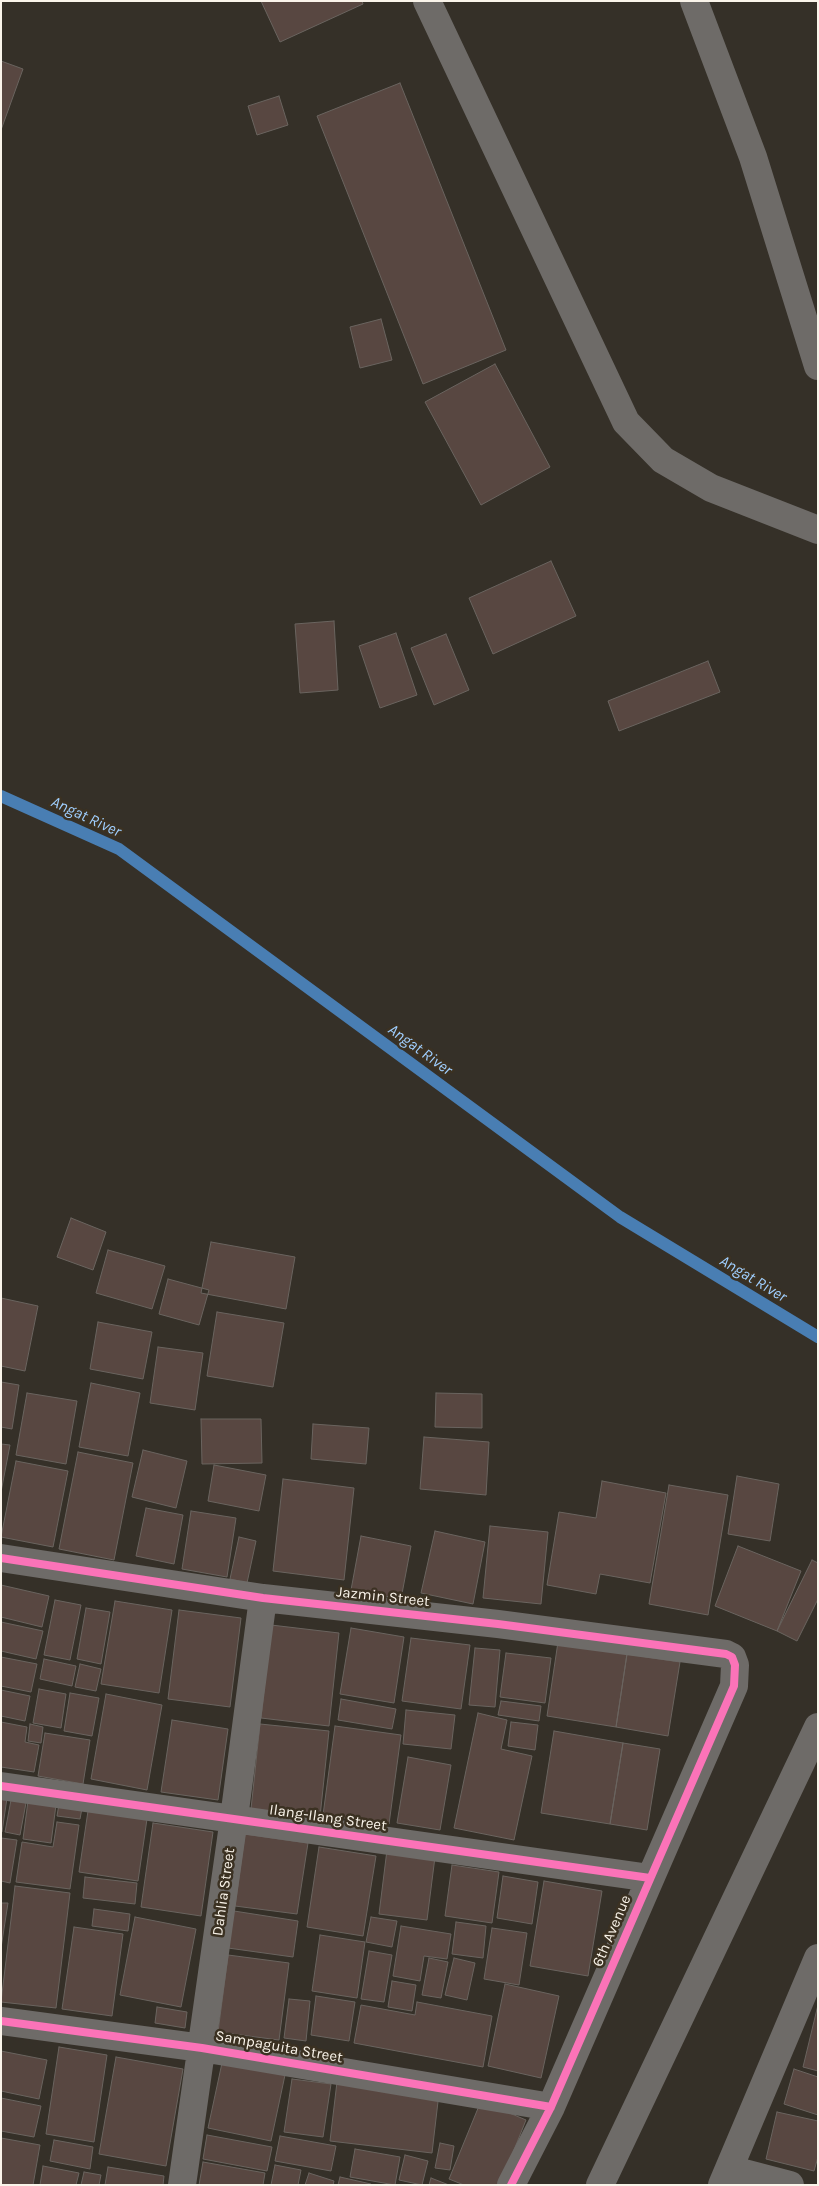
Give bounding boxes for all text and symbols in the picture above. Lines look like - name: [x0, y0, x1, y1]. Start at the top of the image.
- water label: Angat River: [48, 792, 124, 842]
- water label: Angat River: [384, 1020, 456, 1080]
- water label: Angat River: [716, 1251, 790, 1307]
- street label: Jazmin Street: [335, 1583, 431, 1611]
- street label: Ilang-Ilang Street: [268, 1801, 388, 1835]
- street label: Dahlia Street: [209, 1847, 239, 1937]
- street label: 6th Avenue: [589, 1892, 635, 1970]
- street label: Sampaguita Street: [214, 2027, 344, 2067]

